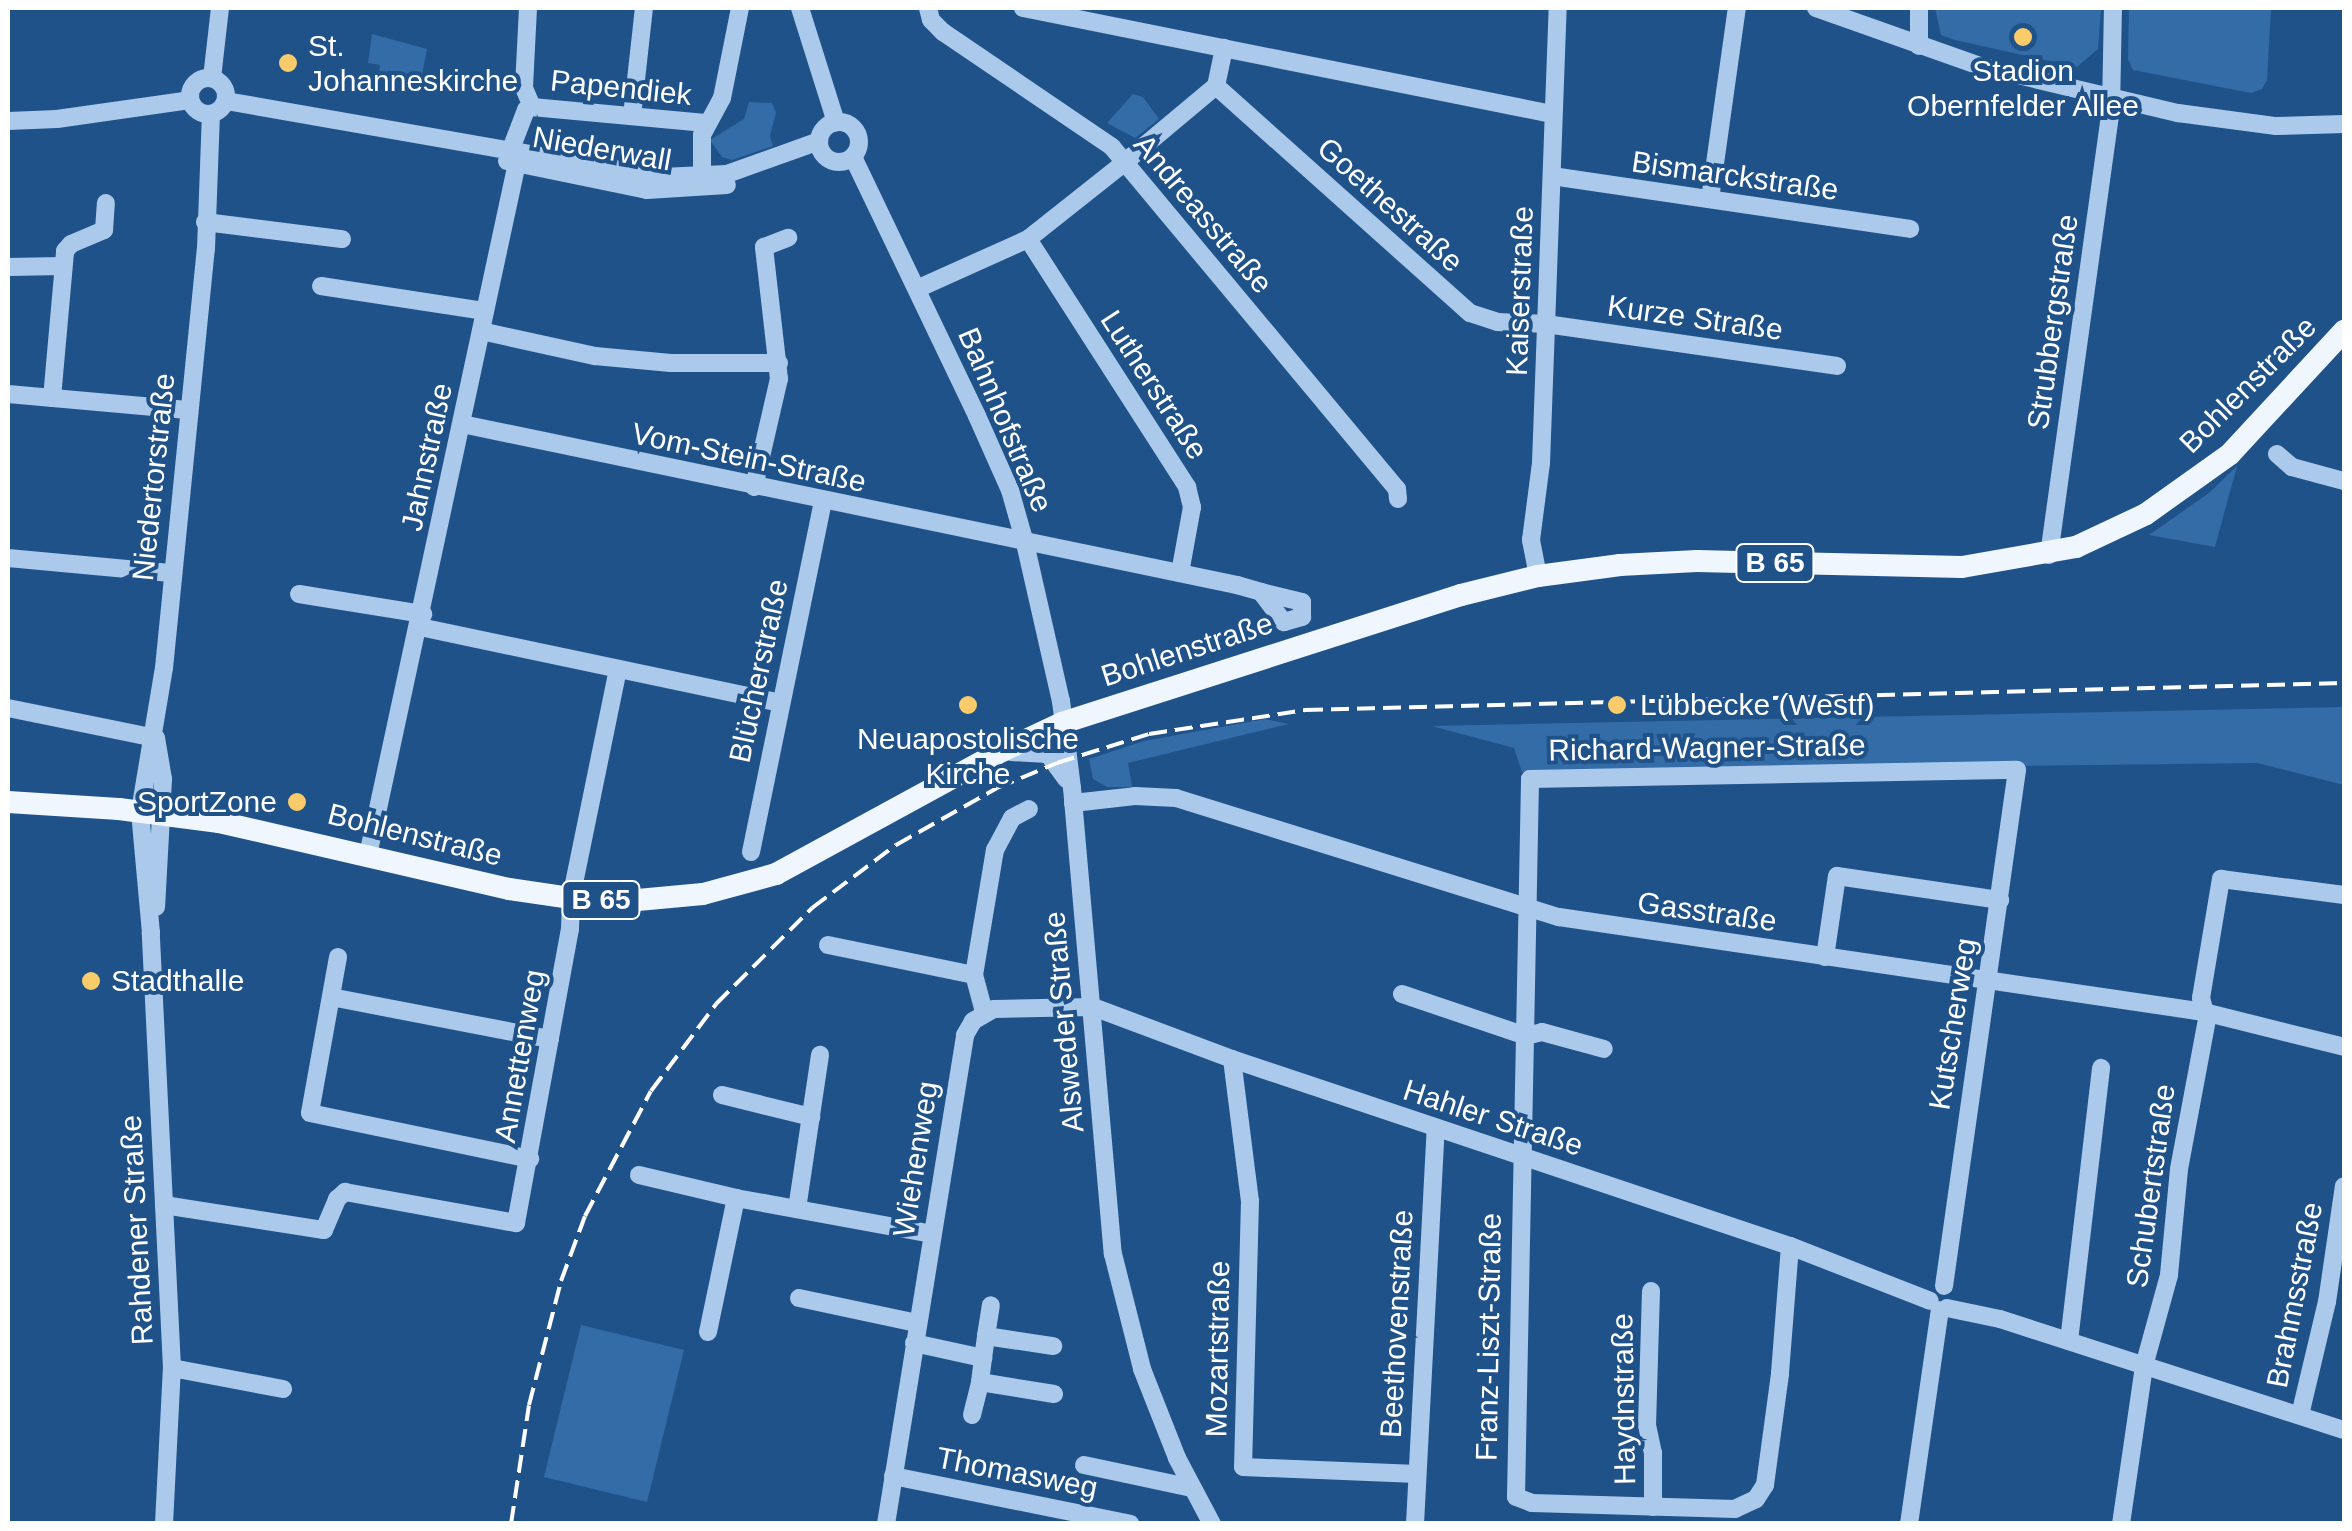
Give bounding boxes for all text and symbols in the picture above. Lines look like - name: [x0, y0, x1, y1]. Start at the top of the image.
- marker: Stadion Obernfelder Allee: [2012, 26, 2034, 48]
- place label: St. Johanneskirche: [308, 28, 518, 98]
- marker: St. Johanneskirche: [277, 52, 299, 74]
- place label: Stadion Obernfelder Allee: [1906, 53, 2140, 124]
- street label: Papendiek: [549, 63, 693, 113]
- street label: Niederwall: [530, 119, 674, 179]
- street label: Andreasstraße: [1126, 127, 1280, 301]
- street label: Goethestraße: [1310, 130, 1470, 280]
- street label: Bismarckstraße: [1629, 144, 1841, 208]
- street label: Kaiserstraße: [1499, 205, 1541, 377]
- street label: Strubbergstraße: [2020, 212, 2086, 432]
- street label: Kurze Straße: [1605, 288, 1785, 348]
- street label: Lutherstraße: [1093, 304, 1215, 466]
- street label: Bohlenstraße: [2172, 309, 2324, 461]
- street label: Bahnhofstraße: [950, 322, 1060, 518]
- street label: Niedertorstraße: [125, 371, 183, 583]
- street label: Jahnstraße: [394, 380, 460, 534]
- street label: Vom-Stein-Straße: [629, 416, 869, 500]
- road number: B 65: [1735, 540, 1815, 586]
- street label: Blücherstraße: [722, 576, 796, 766]
- street label: Bohlenstraße: [1097, 605, 1277, 695]
- place label: Lübbecke (Westf): [1640, 687, 1875, 723]
- marker: Lübbecke (Westf): [1604, 692, 1630, 718]
- marker: Neuapostolische Kirche: [957, 694, 979, 716]
- place label: Neuapostolische Kirche: [857, 721, 1079, 792]
- street label: Richard-Wagner-Straße: [1548, 727, 1866, 769]
- place label: SportZone: [137, 784, 277, 820]
- marker: SportZone: [286, 791, 308, 813]
- street label: Bohlenstraße: [324, 796, 506, 874]
- road number: B 65: [561, 877, 641, 923]
- street label: Gasstraße: [1635, 884, 1779, 940]
- street label: Alsweder Straße: [1036, 910, 1092, 1134]
- street label: Kutscherweg: [1922, 936, 1984, 1112]
- place label: Stadthalle: [111, 963, 244, 999]
- street label: Annettenweg: [487, 967, 553, 1145]
- marker: Stadthalle: [80, 970, 102, 992]
- street label: Hahler Straße: [1399, 1072, 1587, 1164]
- street label: Wiehenweg: [886, 1079, 946, 1239]
- street label: Schubertstraße: [2119, 1082, 2183, 1290]
- street label: Rahdener Straße: [113, 1114, 161, 1346]
- street label: Brahmsstraße: [2259, 1199, 2331, 1391]
- street label: Beethovenstraße: [1373, 1209, 1421, 1439]
- street label: Franz-Liszt-Straße: [1469, 1213, 1509, 1461]
- street label: Mozartstraße: [1198, 1260, 1238, 1438]
- street label: Haydnstraße: [1605, 1313, 1643, 1485]
- street label: Thomasweg: [933, 1440, 1101, 1506]

